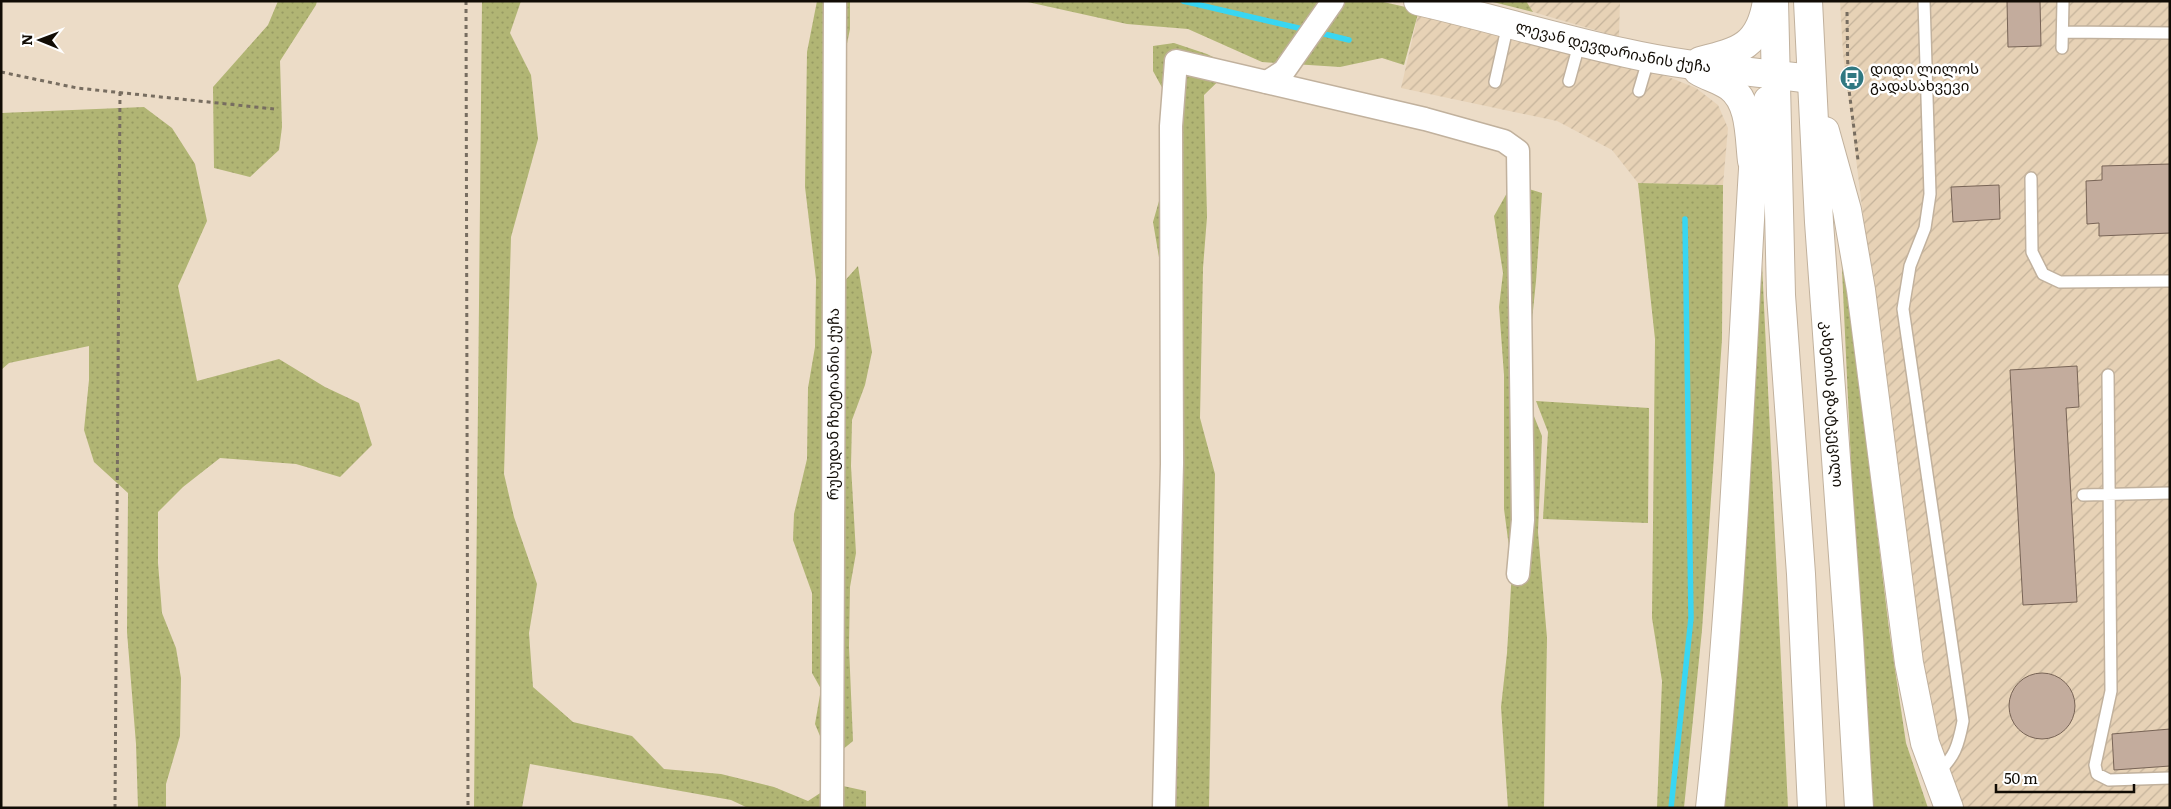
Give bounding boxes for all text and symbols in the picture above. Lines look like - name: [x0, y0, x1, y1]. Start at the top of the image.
- street label: ლევან დევდარიანის ქუჩა: [1514, 13, 1713, 77]
- north arrow: [15, 15, 65, 65]
- text: N: [16, 33, 36, 46]
- place label: დიდი ლილოს გადასახვევი: [1870, 56, 1979, 96]
- bus stop icon: დიდი ლილოს გადასახვევი: [1839, 65, 1865, 91]
- street label: რუსუდან ჩხეტიანის ქუჩა: [820, 308, 844, 500]
- street label: კახეთის გზატკეცილი: [1816, 320, 1851, 488]
- scale bar: [1996, 762, 2134, 794]
- text: 50 m: [2004, 766, 2038, 789]

